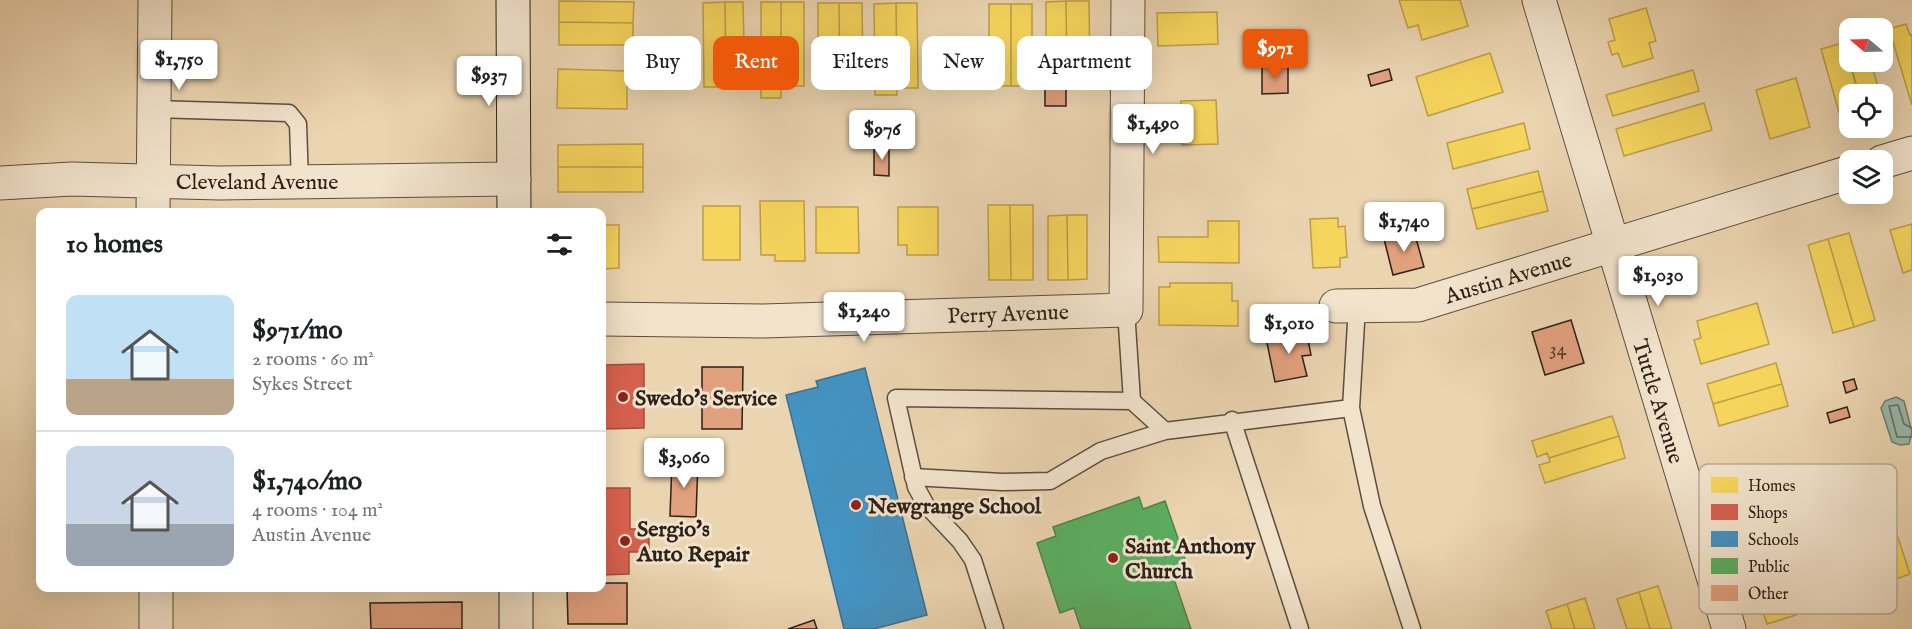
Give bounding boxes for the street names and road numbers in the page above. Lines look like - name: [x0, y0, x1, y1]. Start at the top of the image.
- street label: Cleveland Avenue: [176, 169, 338, 197]
- street label: Austin Avenue: [1441, 246, 1575, 312]
- street label: Perry Avenue: [947, 299, 1069, 331]
- street label: Tuttle Avenue: [1625, 336, 1689, 467]

